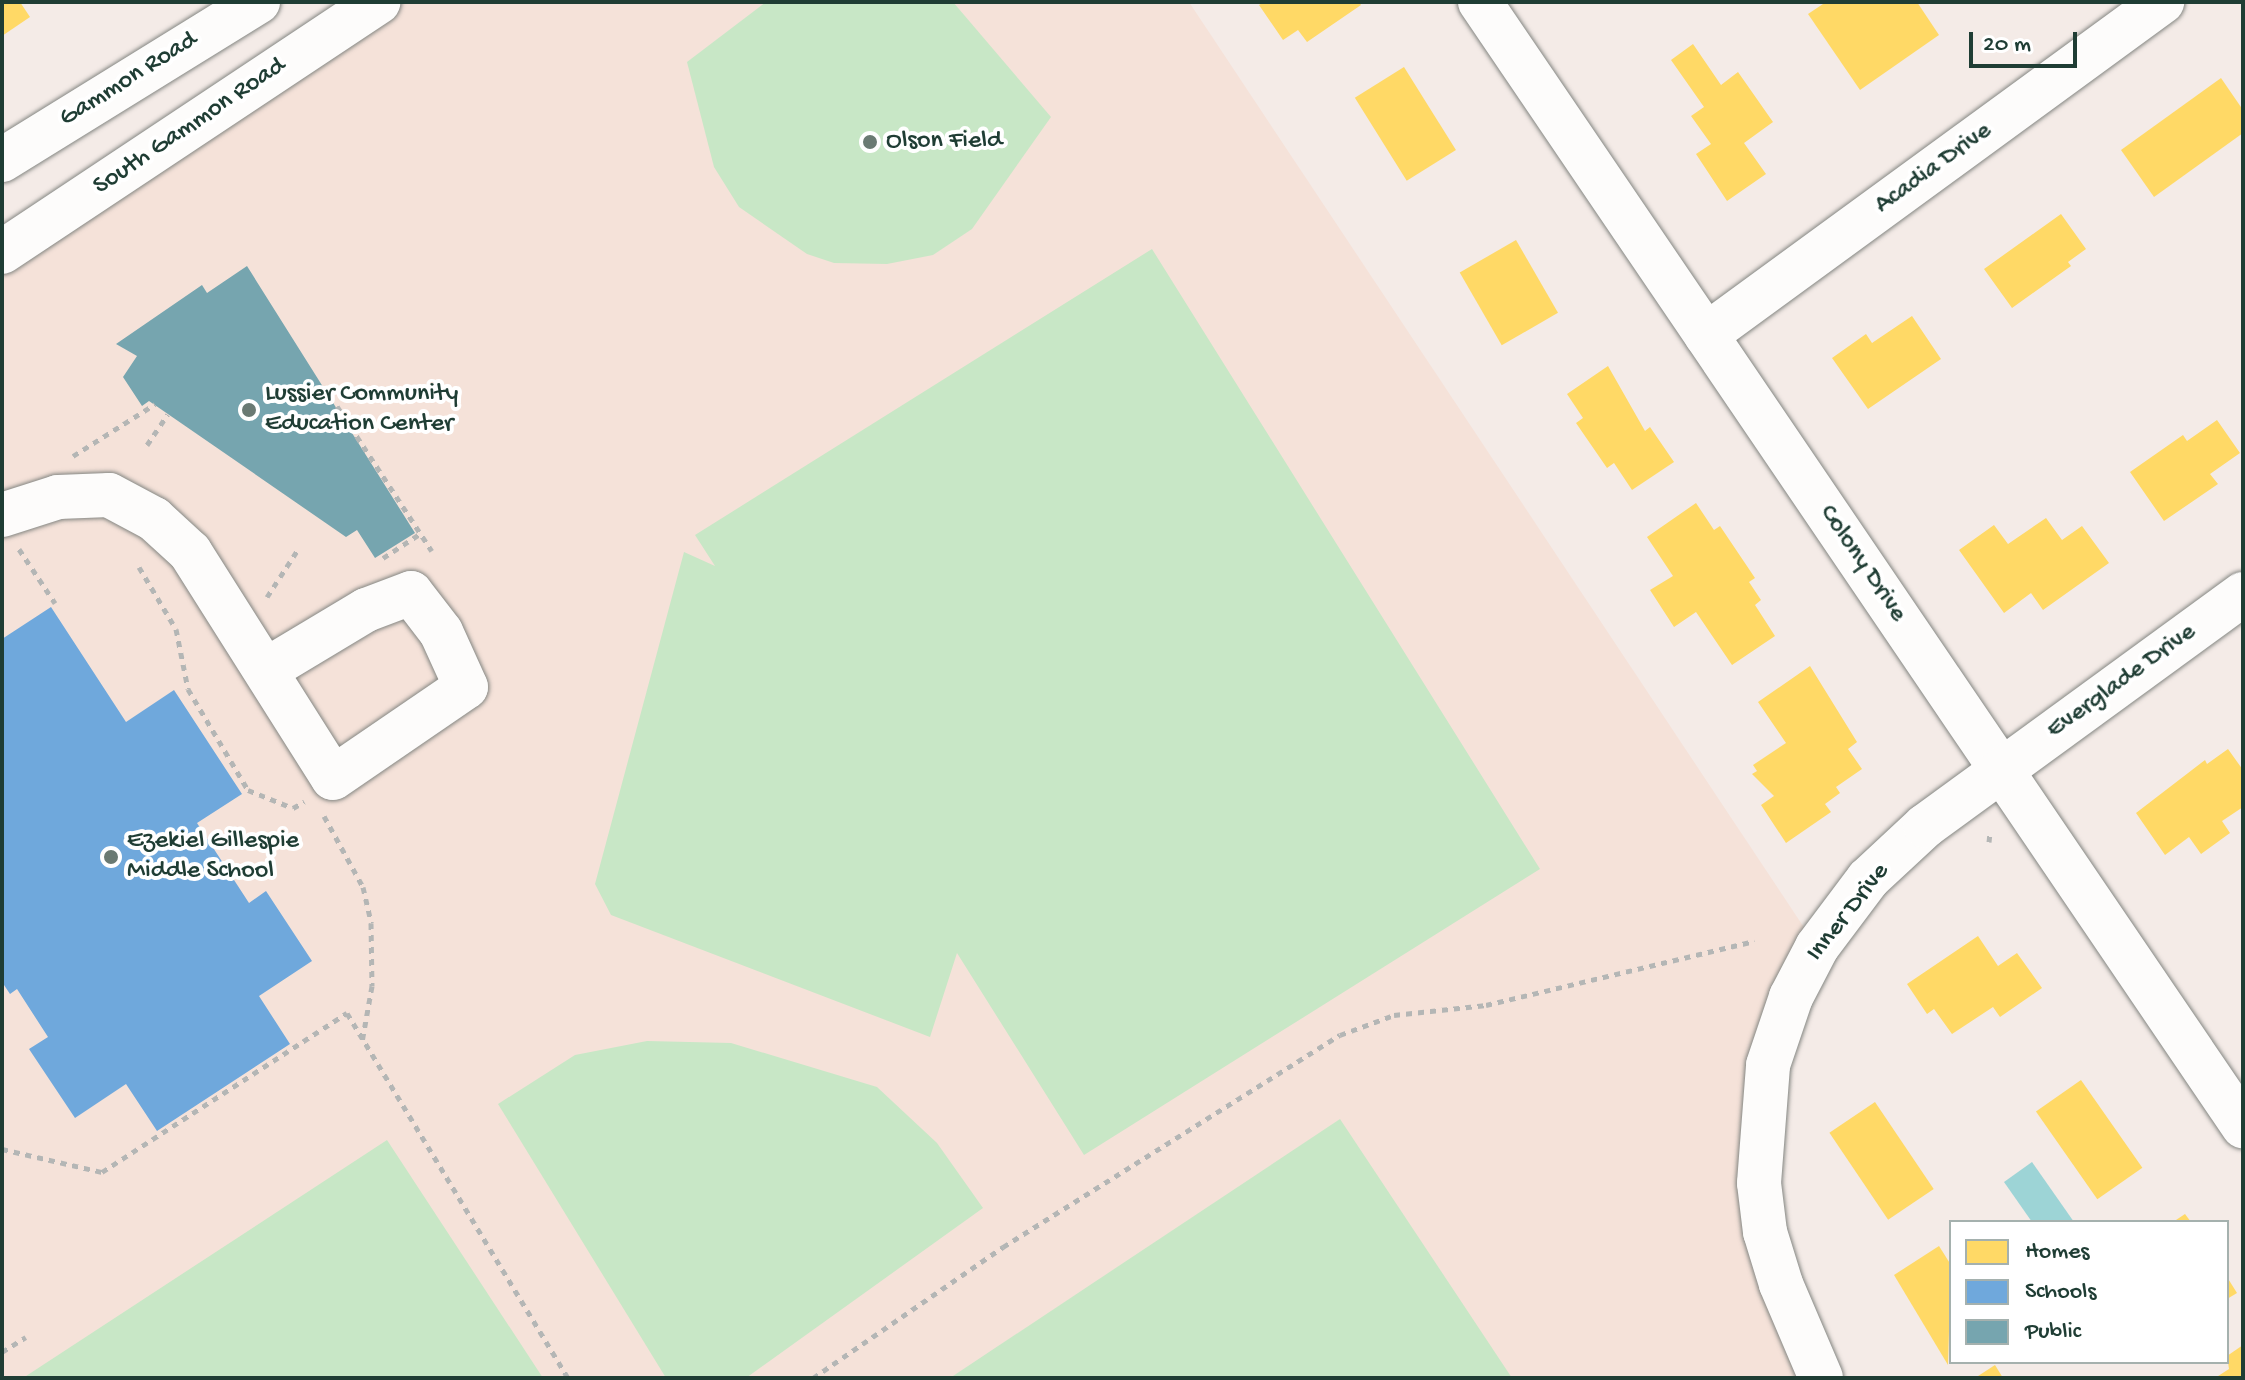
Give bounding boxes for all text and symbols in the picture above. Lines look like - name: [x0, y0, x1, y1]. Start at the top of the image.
- scale bar: [1973, 16, 2081, 66]
- street label: Gammon Road: [54, 25, 204, 135]
- text: 20 m: [1983, 31, 2031, 60]
- street label: South Gammon Road: [88, 51, 292, 203]
- street label: Acadia Drive: [1870, 116, 1998, 222]
- place label: Olson Field: [886, 126, 1002, 158]
- marker: Olson Field: [861, 133, 879, 151]
- place label: Lussier Community Education Center: [265, 379, 458, 440]
- marker: Lussier Community Education Center: [240, 401, 258, 419]
- street label: Colony Drive: [1811, 499, 1913, 629]
- street label: Everglade Drive: [2041, 617, 2203, 747]
- place label: Ezekiel Gillespie Middle School: [127, 826, 299, 888]
- marker: Ezekiel Gillespie Middle School: [102, 848, 120, 866]
- street label: Inner Drive: [1801, 858, 1897, 968]
- legend: [1949, 1220, 2229, 1364]
- text: Homes: [2025, 1238, 2089, 1267]
- text: Schools: [2025, 1278, 2096, 1307]
- text: Public: [2025, 1318, 2081, 1347]

